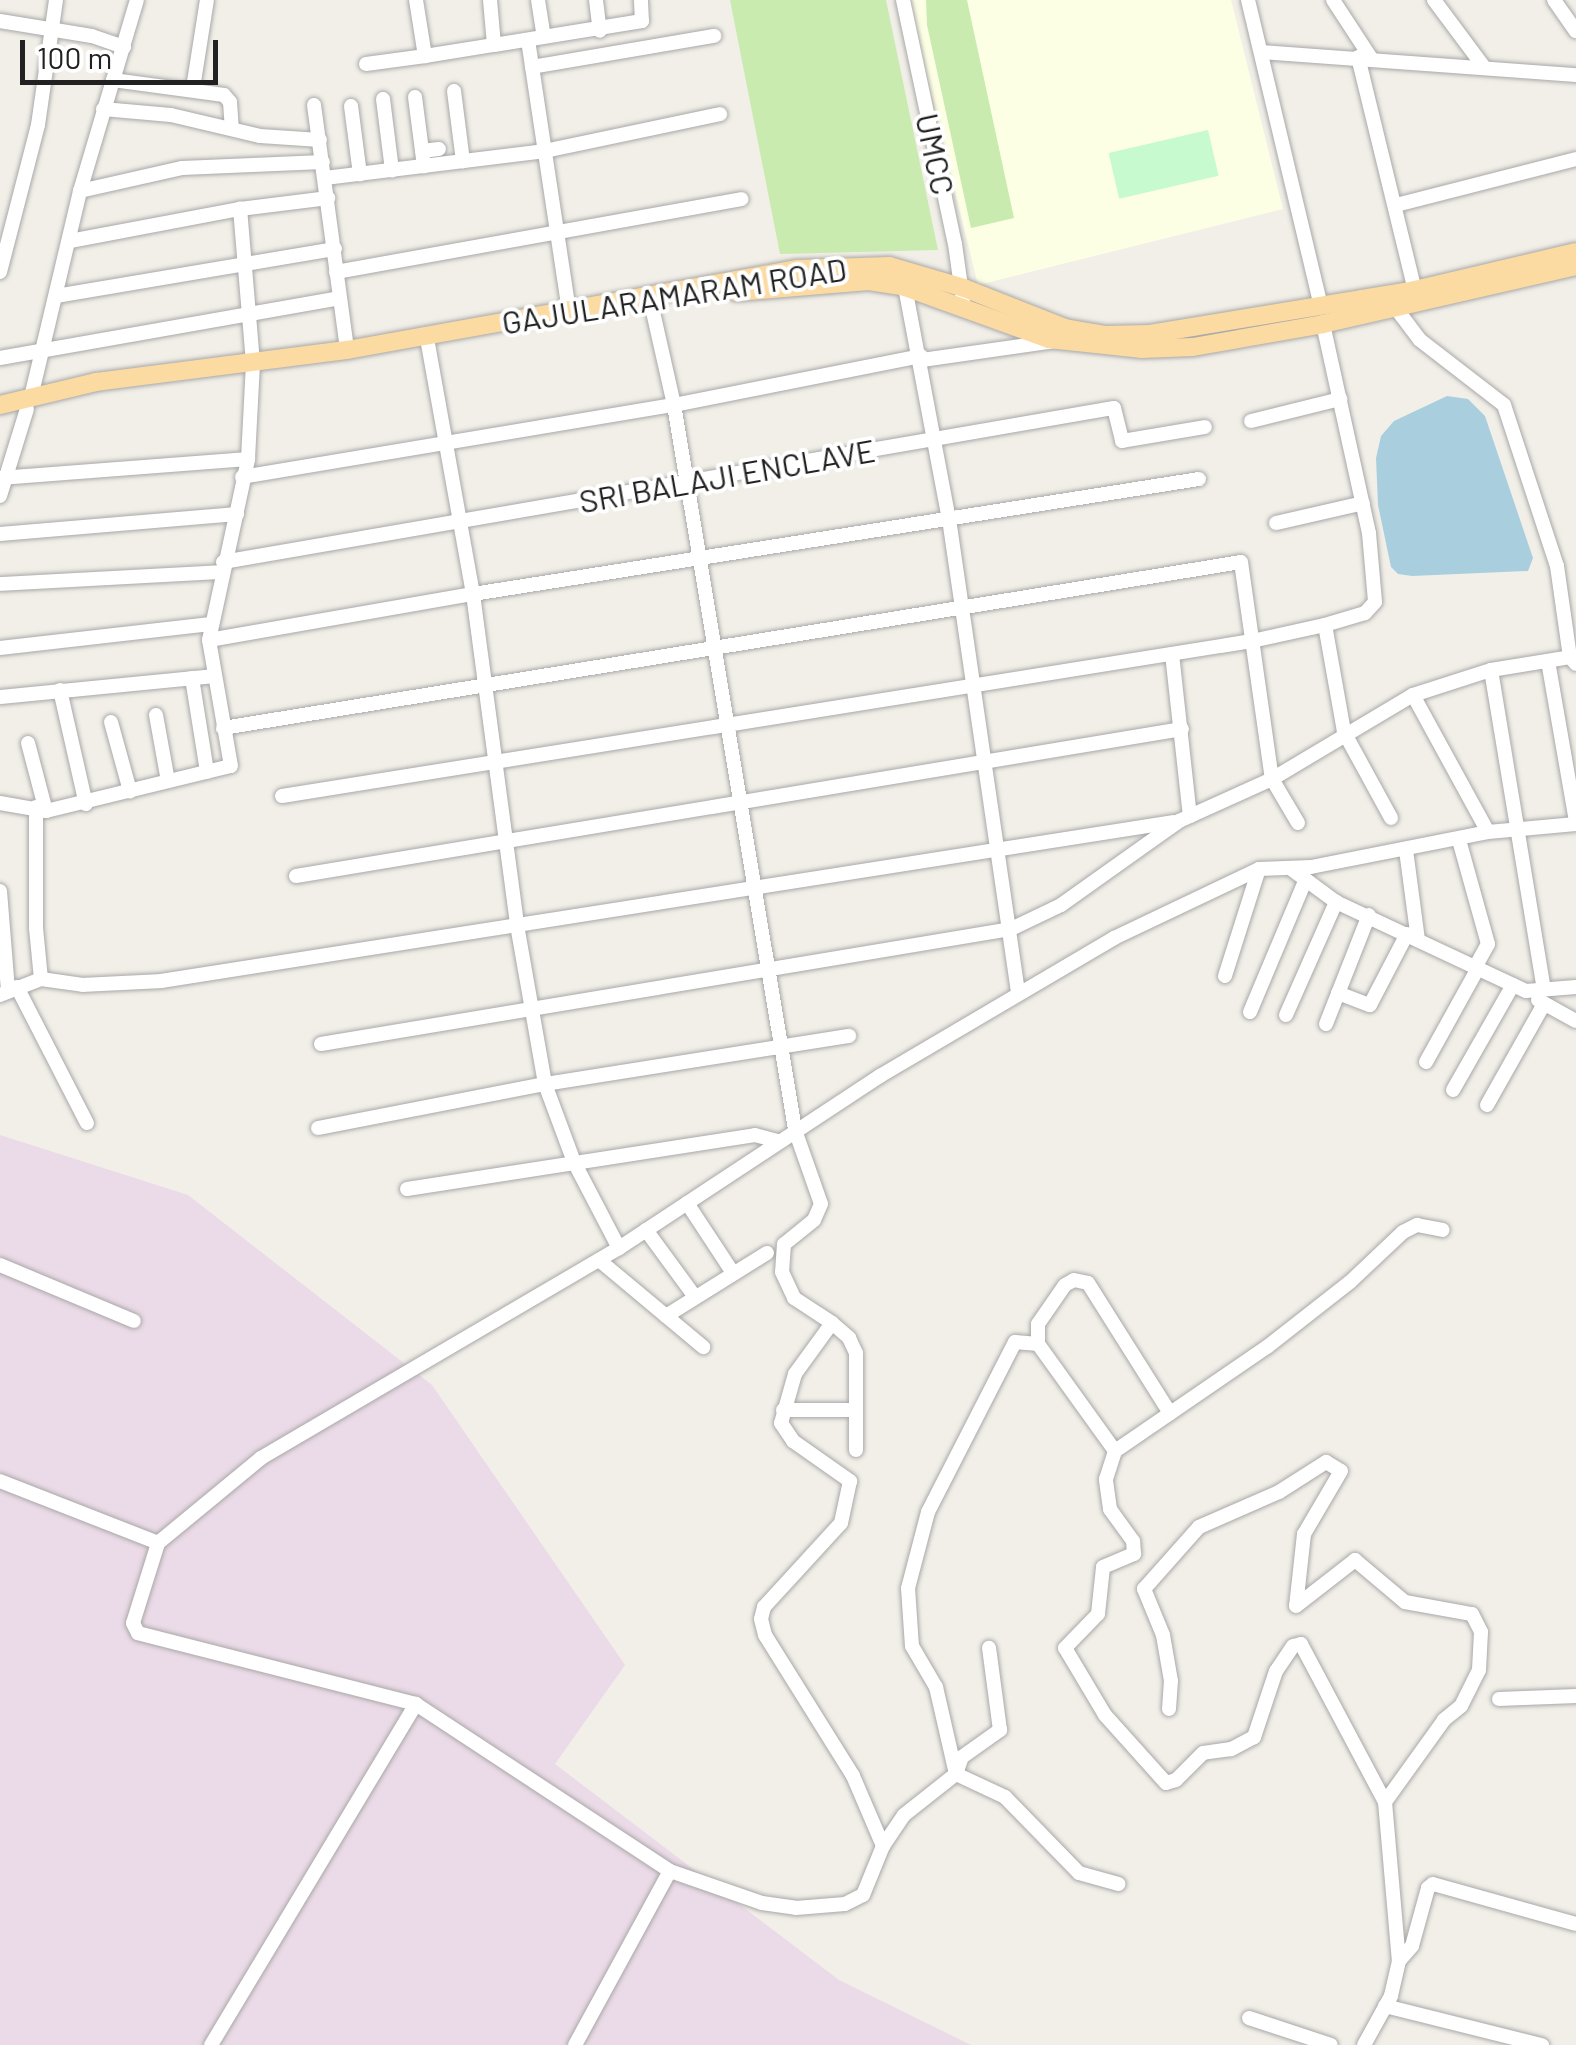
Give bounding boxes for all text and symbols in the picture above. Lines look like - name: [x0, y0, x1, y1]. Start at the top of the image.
- scale bar: [25, 20, 222, 82]
- text: 100 m: [37, 39, 112, 75]
- street label: UMCC: [909, 110, 963, 198]
- street label: GAJULARAMARAM ROAD: [499, 249, 849, 341]
- street label: SRI BALAJI ENCLAVE: [576, 430, 878, 520]

